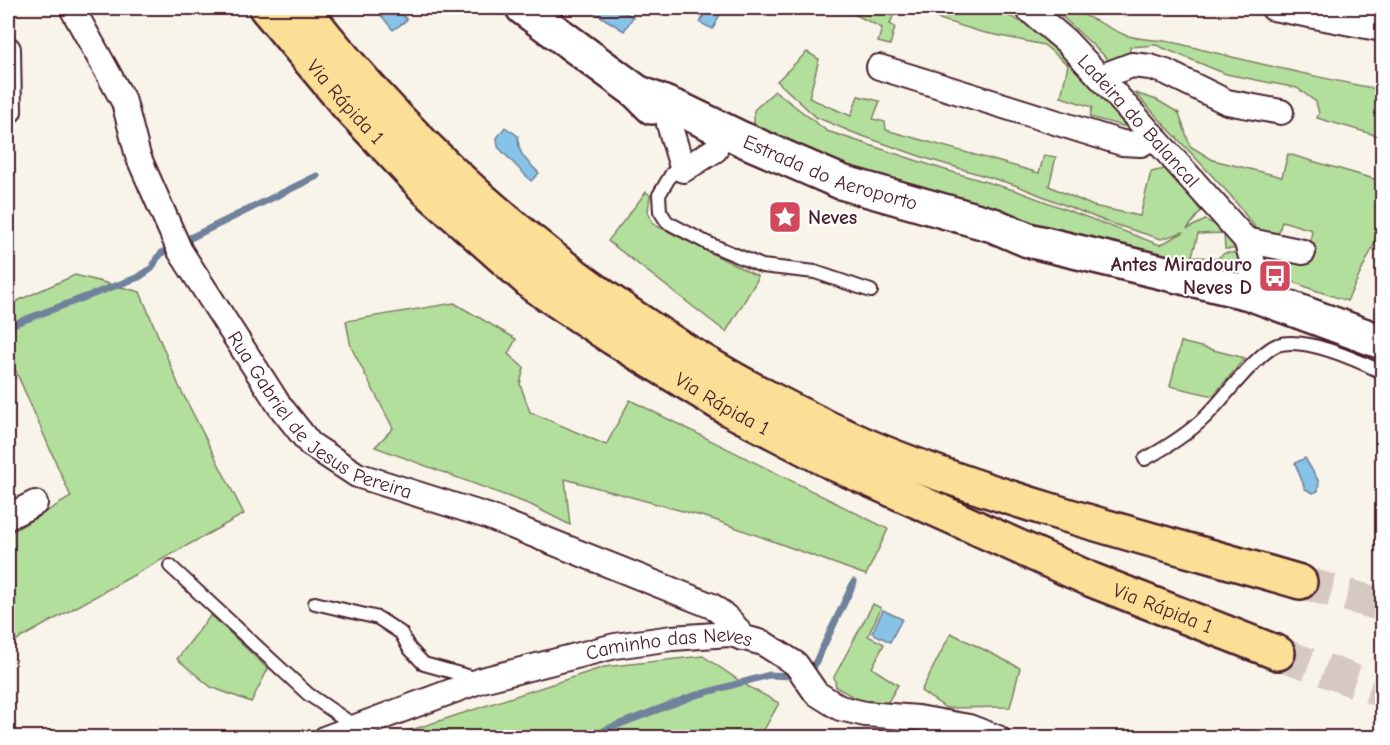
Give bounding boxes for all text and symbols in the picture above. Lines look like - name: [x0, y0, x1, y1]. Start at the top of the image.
- street label: Ladeira do Balancal: [1073, 50, 1204, 192]
- street label: Via Rápida 1: [302, 55, 389, 149]
- street label: Estrada do Aeroporto: [740, 130, 920, 215]
- place icon: Neves: [767, 199, 803, 235]
- place label: Neves: [808, 206, 857, 229]
- place label: Antes Miradouro Neves D: [1111, 253, 1252, 299]
- bus stop icon: Antes Miradouro Neves D: [1257, 258, 1293, 294]
- street label: Rua Gabriel de Jesus Pereira: [223, 327, 415, 504]
- street label: Via Rápida 1: [671, 368, 773, 440]
- street label: Via Rápida 1: [1110, 578, 1216, 638]
- street label: Caminho das Neves: [583, 622, 755, 665]

